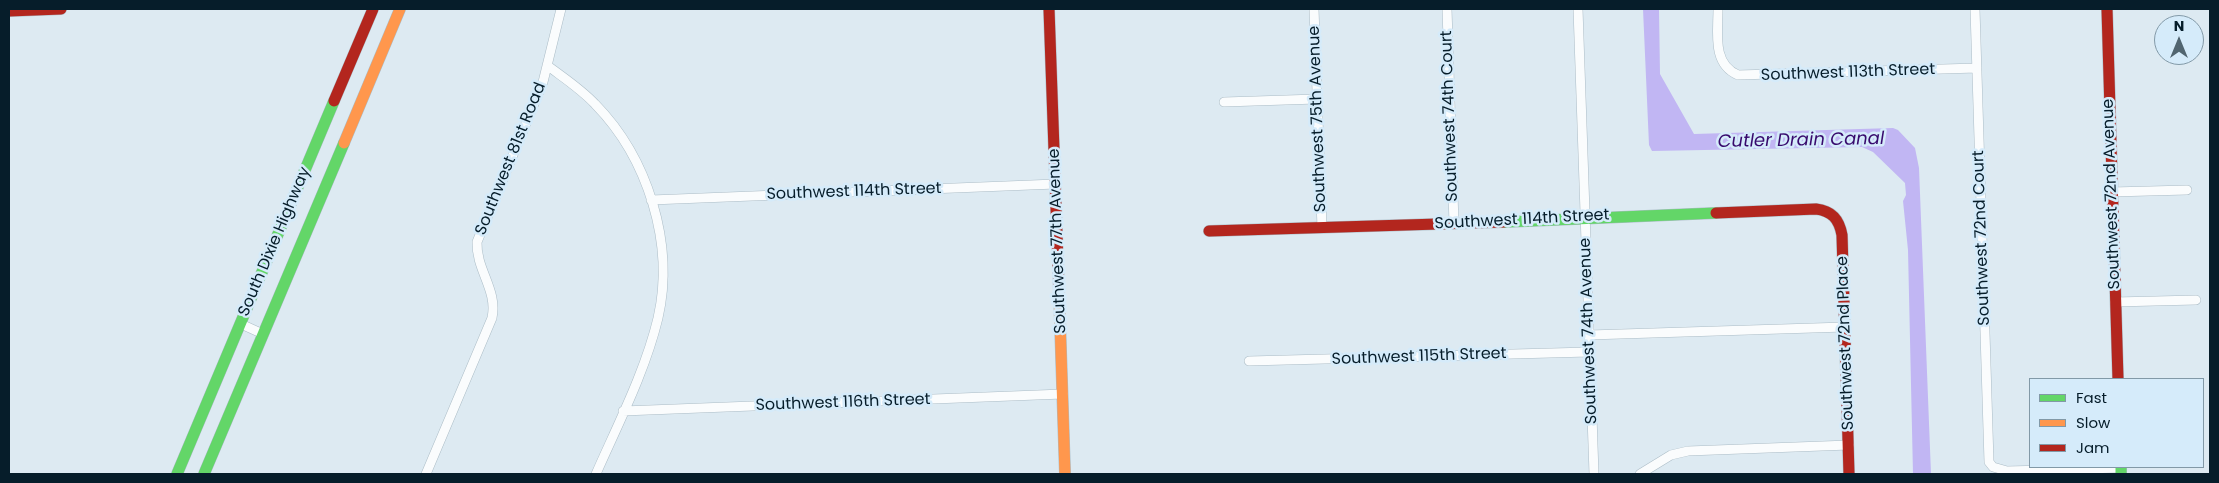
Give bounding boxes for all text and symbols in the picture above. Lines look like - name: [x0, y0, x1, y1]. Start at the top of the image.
- north arrow: [2154, 15, 2204, 65]
- text: N: [2174, 16, 2184, 36]
- street label: Southwest 75th Avenue: [1305, 25, 1331, 213]
- street label: Southwest 74th Court: [1437, 30, 1463, 202]
- street label: Southwest 113th Street: [1761, 60, 1935, 86]
- street label: Southwest 81st Road: [472, 80, 550, 238]
- street label: Southwest 72nd Avenue: [2099, 98, 2125, 290]
- water label: Cutler Drain Canal: [1717, 129, 1885, 153]
- street label: Southwest 77th Avenue: [1045, 148, 1071, 334]
- street label: Southwest 72nd Court: [1969, 150, 1995, 326]
- street label: South Dixie Highway: [235, 164, 315, 320]
- street label: Southwest 114th Street: [766, 179, 942, 205]
- street label: Southwest 114th Street: [1434, 206, 1610, 234]
- street label: Southwest 74th Avenue: [1576, 237, 1602, 425]
- street label: Southwest 72nd Place: [1833, 256, 1859, 430]
- street label: Southwest 115th Street: [1331, 344, 1507, 370]
- legend: [2029, 378, 2204, 468]
- text: Fast: [2076, 387, 2107, 408]
- street label: Southwest 116th Street: [755, 390, 931, 416]
- text: Slow: [2076, 412, 2110, 433]
- text: Jam: [2076, 437, 2110, 458]

